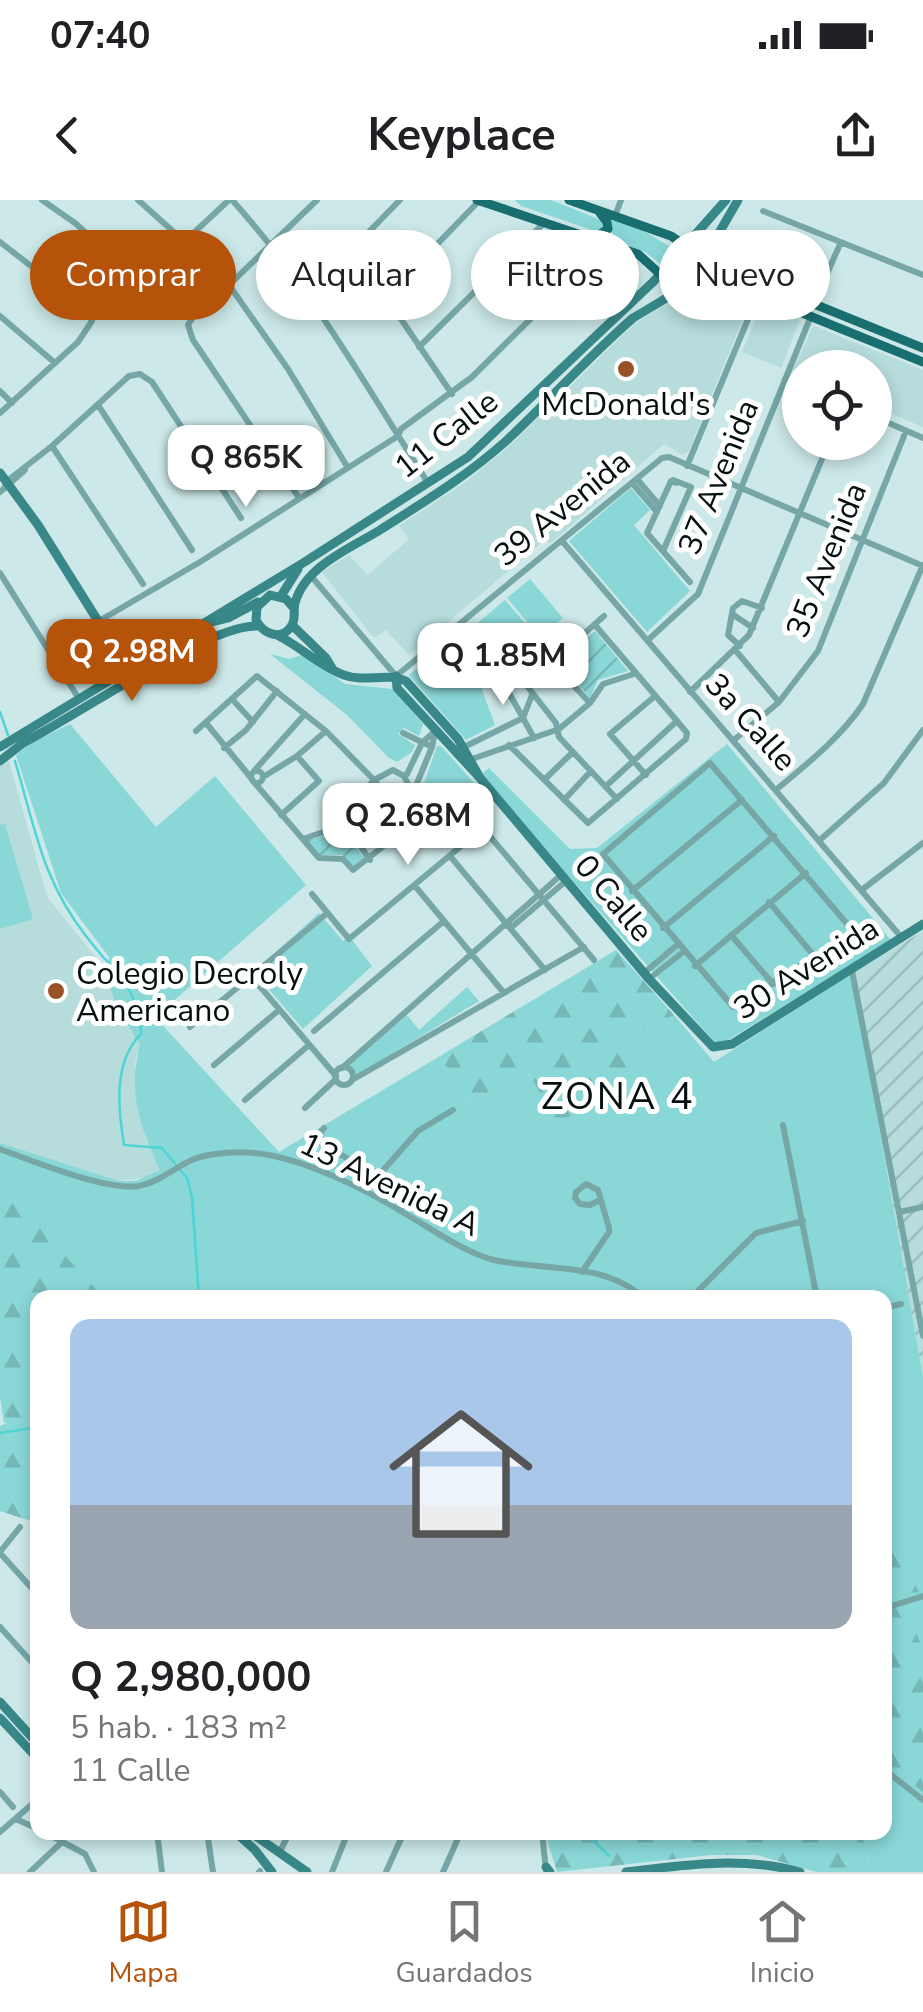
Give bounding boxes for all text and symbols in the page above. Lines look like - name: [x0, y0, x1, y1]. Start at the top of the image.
- text: 07:40: [50, 10, 151, 61]
- text: Keyplace: [367, 105, 556, 166]
- icon: back: [40, 108, 95, 163]
- icon: share: [828, 108, 883, 163]
- chip: Comprar: [30, 230, 236, 320]
- chip: Alquilar: [256, 230, 451, 320]
- chip: Filtros: [471, 230, 639, 320]
- chip: Nuevo: [659, 230, 830, 320]
- map controls: [782, 350, 892, 460]
- button: locate: [782, 350, 892, 460]
- marker: McDonald's: [615, 358, 637, 380]
- street label: 11 Calle: [386, 380, 507, 488]
- place label: McDonald's: [541, 383, 711, 426]
- street label: 37 Avenida: [668, 393, 769, 561]
- pin: Q 865K: [165, 425, 327, 510]
- text: Q 865K: [190, 436, 302, 479]
- street label: 39 Avenida: [485, 440, 639, 577]
- street label: 35 Avenida: [776, 476, 877, 644]
- pin: Q 2.98M: [40, 619, 224, 704]
- pin: Q 1.85M: [411, 623, 595, 708]
- text: Q 2.98M: [68, 630, 196, 673]
- text: Q 1.85M: [439, 634, 567, 677]
- street label: 3a Calle: [695, 664, 806, 781]
- pin: Q 2.68M: [316, 783, 500, 868]
- text: Q 2.68M: [344, 794, 472, 837]
- street label: 0 Calle: [565, 846, 663, 951]
- street label: 30 Avenida: [726, 907, 887, 1030]
- place label: Colegio Decroly Americano: [76, 952, 303, 1032]
- marker: Colegio Decroly Americano: [45, 980, 67, 1002]
- district label: ZONA 4: [541, 1071, 695, 1122]
- street label: 13 Avenida A: [293, 1122, 487, 1247]
- icon: home: [371, 1384, 551, 1564]
- text: Q 2,980,000: [70, 1649, 312, 1706]
- text: 5 hab. · 183 m²: [70, 1706, 287, 1749]
- text: 11 Calle: [70, 1749, 190, 1792]
- tab: Mapa: [109, 1894, 178, 1992]
- tab: Guardados: [396, 1894, 533, 1992]
- tab: Inicio: [750, 1894, 814, 1992]

